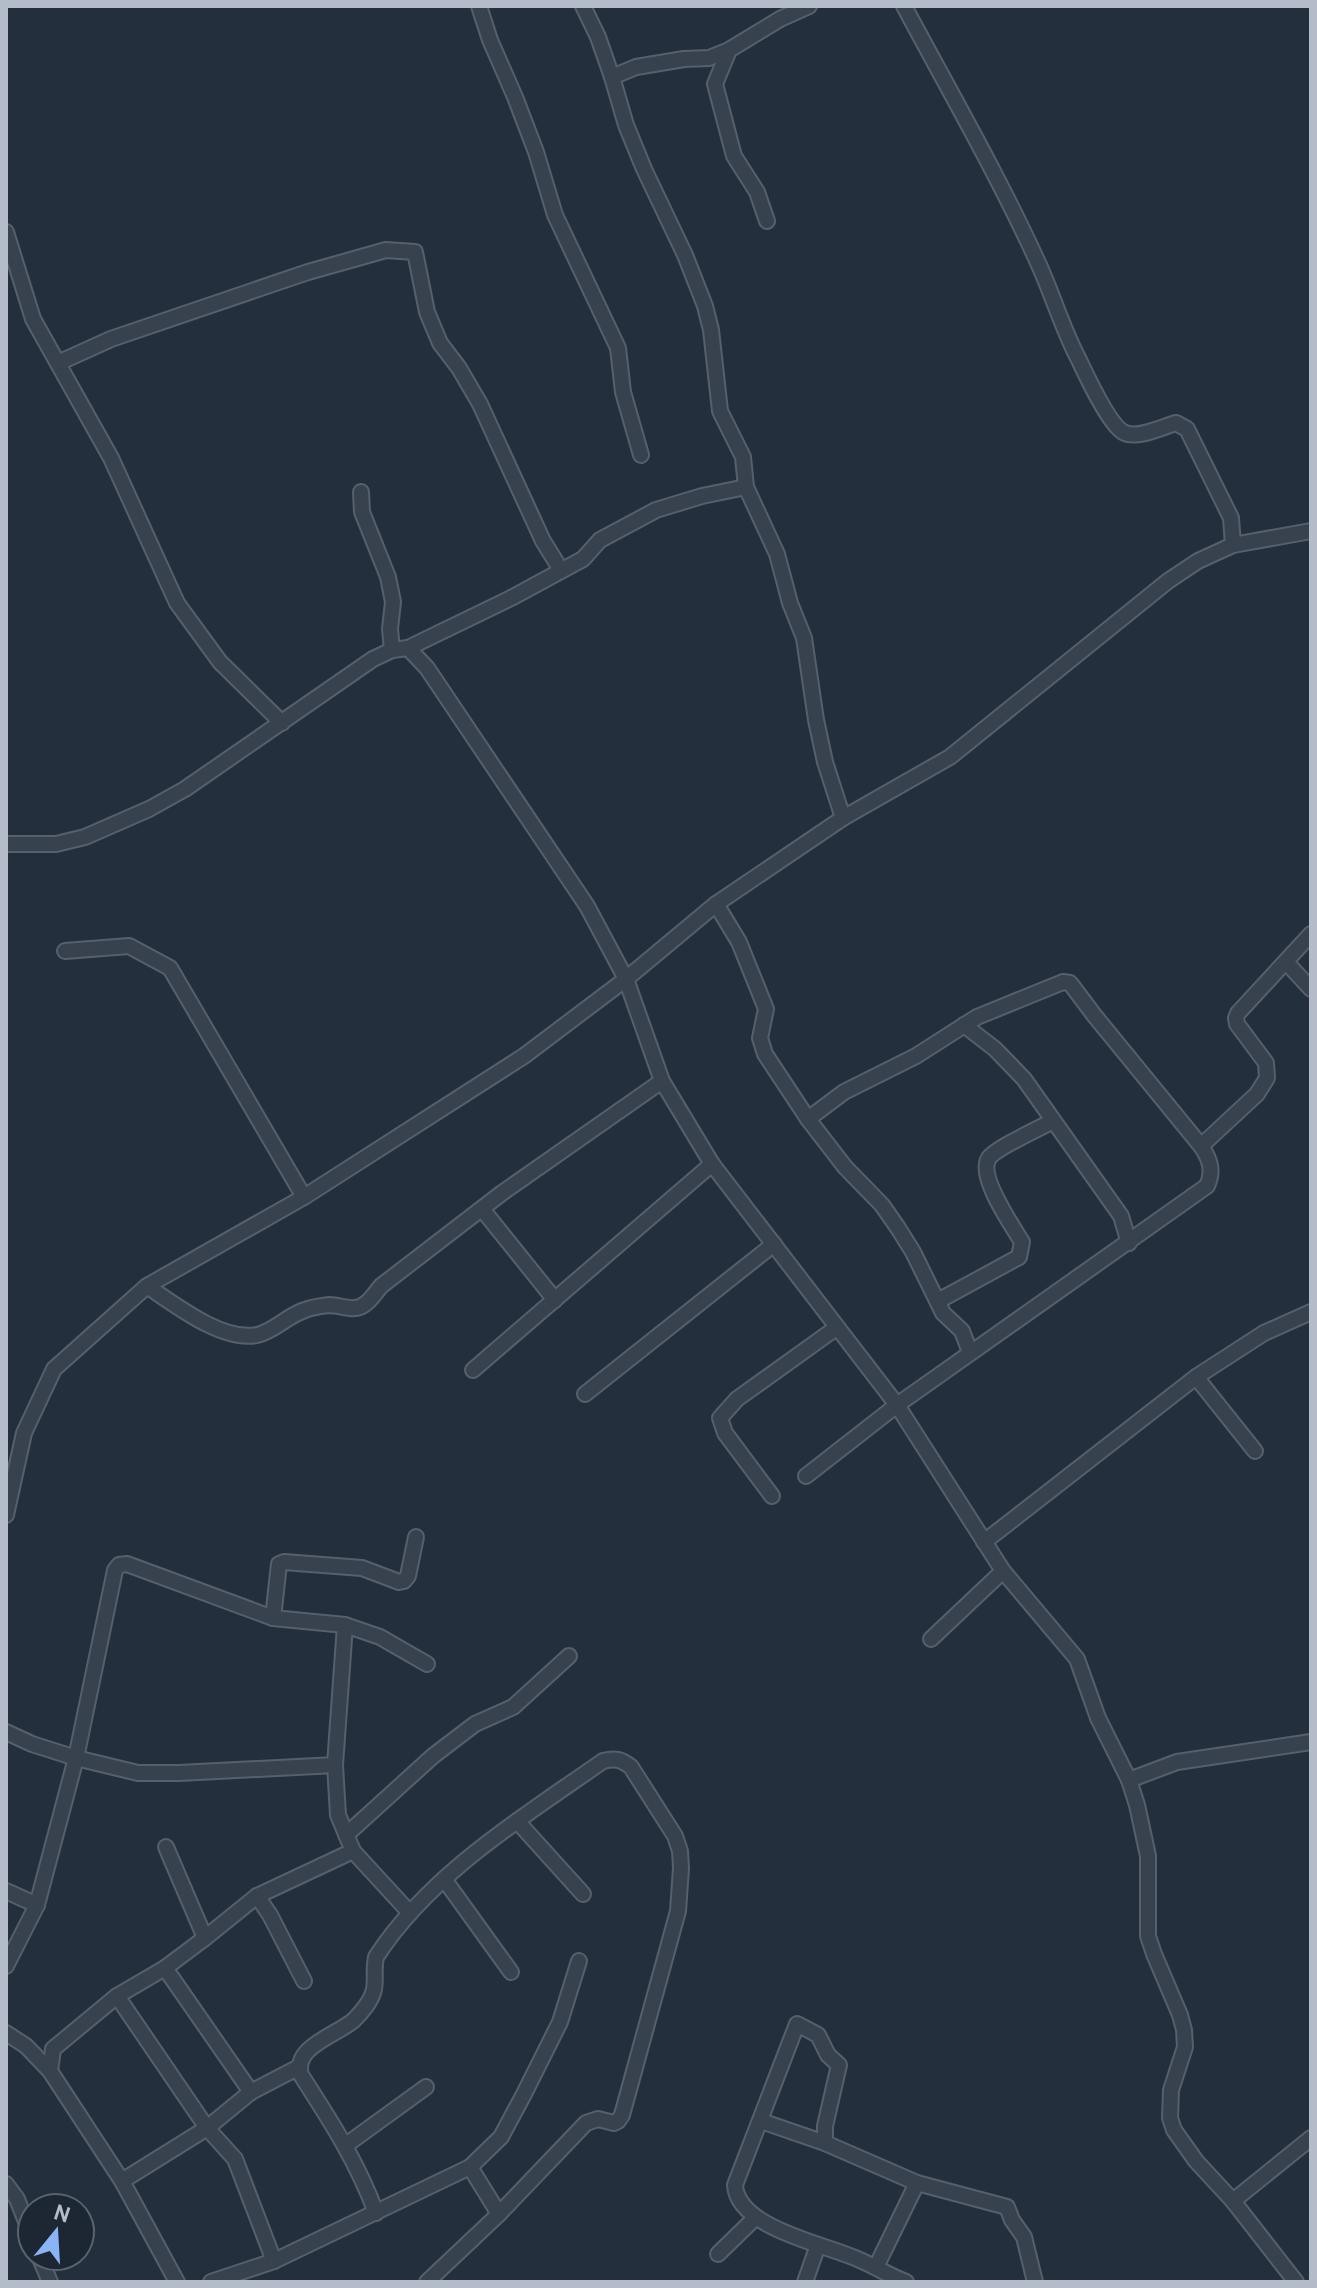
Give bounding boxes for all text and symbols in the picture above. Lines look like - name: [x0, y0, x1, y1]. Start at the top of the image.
- north arrow: [16, 2192, 96, 2272]
- text: N: [50, 2200, 73, 2231]

